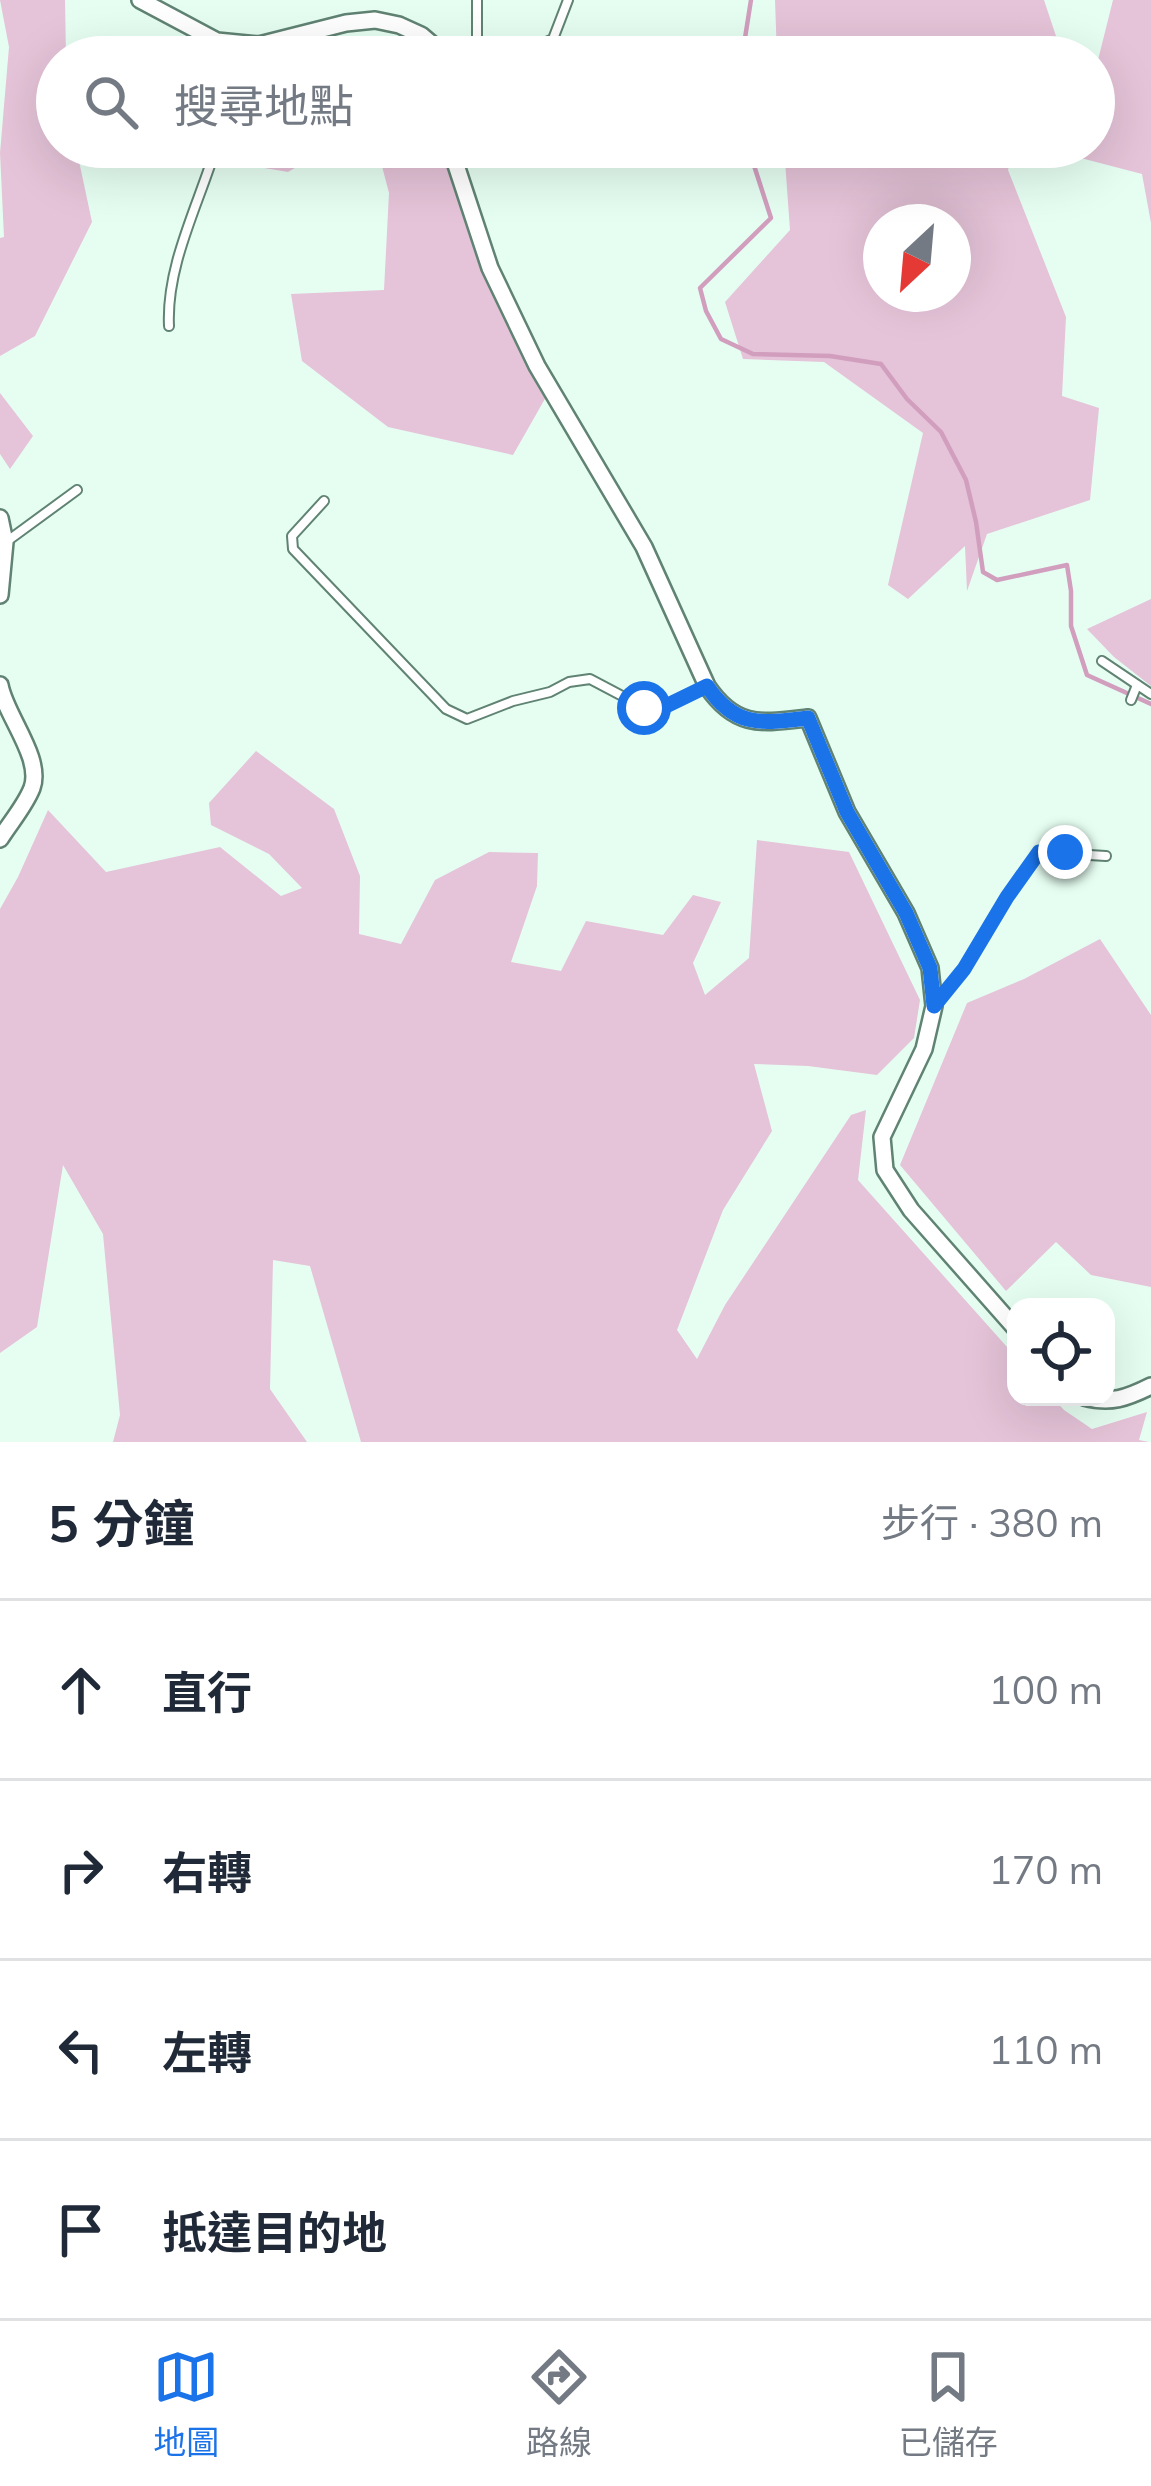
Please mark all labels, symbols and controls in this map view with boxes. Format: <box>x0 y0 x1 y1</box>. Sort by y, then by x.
search box <box>36 36 1115 168</box>
icon: search <box>78 69 144 135</box>
text: 搜尋地點 <box>174 77 354 133</box>
north arrow <box>863 204 971 312</box>
route start <box>617 681 671 735</box>
route end <box>1038 825 1092 879</box>
map controls <box>1007 1298 1115 1406</box>
button: locate <box>1007 1298 1115 1406</box>
text: 5 分鐘 <box>48 1491 195 1555</box>
text: 步行 · 380 m <box>881 1498 1103 1547</box>
icon: ahead <box>48 1657 114 1723</box>
text: 直行 <box>162 1664 252 1720</box>
text: 100 m <box>988 1665 1103 1714</box>
icon: right <box>48 1837 114 1903</box>
text: 右轉 <box>162 1844 252 1900</box>
text: 170 m <box>988 1845 1103 1894</box>
icon: left <box>48 2017 114 2083</box>
text: 左轉 <box>162 2024 252 2080</box>
text: 110 m <box>988 2025 1103 2074</box>
icon: arrive <box>48 2197 114 2263</box>
text: 抵達目的地 <box>162 2204 387 2260</box>
tab: 地圖 <box>153 2344 219 2464</box>
tab: 路線 <box>526 2344 592 2464</box>
tab: 已儲存 <box>899 2344 998 2464</box>

